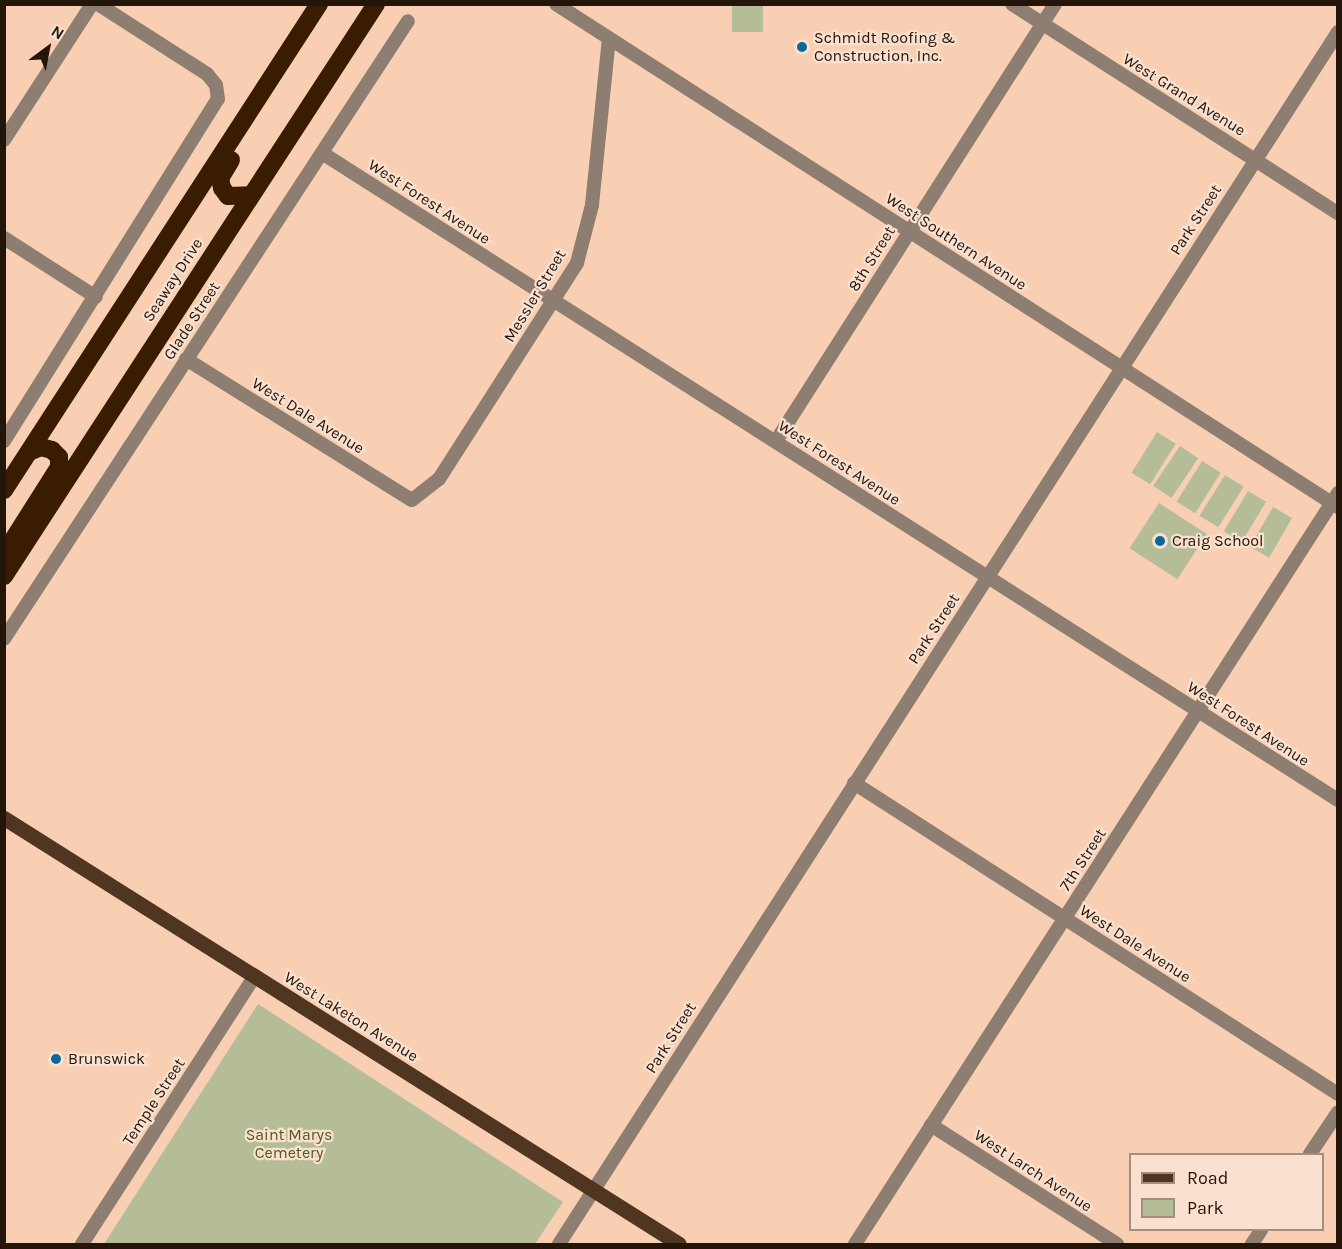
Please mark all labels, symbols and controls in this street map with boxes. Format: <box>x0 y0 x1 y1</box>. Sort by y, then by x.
north arrow <box>18 18 78 78</box>
text: N <box>48 21 68 43</box>
place label: Schmidt Roofing & Construction, Inc. <box>814 28 955 66</box>
marker: Schmidt Roofing & Construction, Inc. <box>795 40 809 54</box>
street label: West Grand Avenue <box>1119 50 1249 140</box>
street label: West Forest Avenue <box>364 155 494 249</box>
street label: Park Street <box>1166 181 1226 259</box>
street label: West Southern Avenue <box>882 189 1030 295</box>
street label: 8th Street <box>844 223 900 295</box>
street label: Seaway Drive <box>139 235 207 325</box>
street label: Messler Street <box>500 246 570 346</box>
street label: Glade Street <box>160 278 224 364</box>
street label: West Dale Avenue <box>248 374 368 458</box>
street label: West Forest Avenue <box>774 416 904 510</box>
place label: Craig School <box>1172 531 1264 551</box>
marker: Craig School <box>1153 534 1167 548</box>
street label: Park Street <box>904 590 964 668</box>
street label: West Forest Avenue <box>1183 677 1313 771</box>
street label: 7th Street <box>1056 825 1110 895</box>
street label: West Dale Avenue <box>1076 901 1194 987</box>
street label: West Laketon Avenue <box>280 968 422 1066</box>
street label: Park Street <box>642 999 700 1077</box>
place label: Brunswick <box>68 1049 145 1069</box>
marker: Brunswick <box>49 1052 63 1066</box>
street label: Temple Street <box>119 1055 189 1149</box>
park label: Saint Marys Cemetery <box>246 1125 332 1163</box>
street label: West Larch Avenue <box>970 1126 1096 1216</box>
legend <box>1129 1153 1324 1231</box>
text: Road <box>1187 1167 1228 1189</box>
text: Park <box>1187 1197 1224 1219</box>

